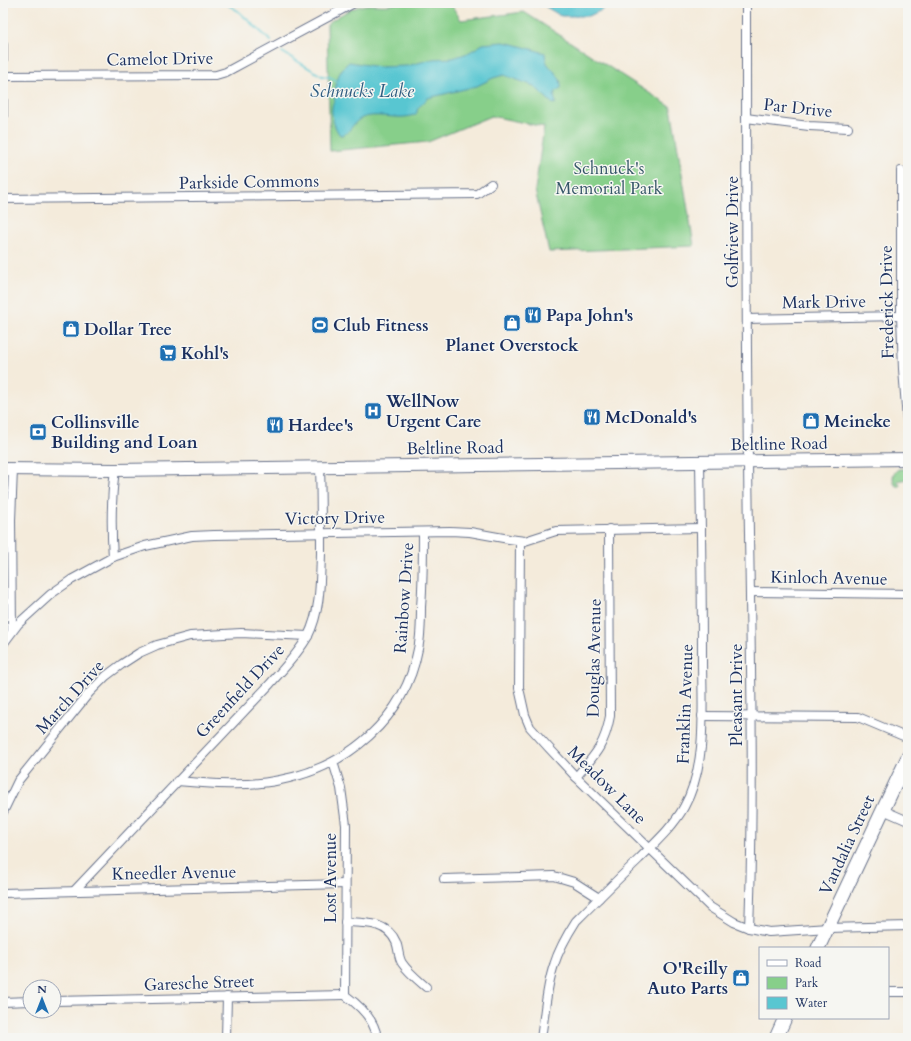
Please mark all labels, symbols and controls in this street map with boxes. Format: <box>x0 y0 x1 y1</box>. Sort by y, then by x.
street label: Camelot Drive <box>106 47 214 71</box>
water label: Schnucks Lake <box>310 79 415 104</box>
street label: Par Drive <box>762 93 834 123</box>
park label: Schnuck's Memorial Park <box>555 157 664 200</box>
street label: Parkside Commons <box>179 169 319 195</box>
street label: Golfview Drive <box>721 176 744 288</box>
street label: Frederick Drive <box>875 245 899 359</box>
street label: Mark Drive <box>782 290 866 314</box>
place label: Papa John's <box>546 304 633 327</box>
restaurant icon: Papa John's <box>523 305 543 325</box>
shop icon: Planet Overstock <box>502 313 522 333</box>
place label: Club Fitness <box>333 314 428 337</box>
sports icon: Club Fitness <box>310 315 330 335</box>
place label: Dollar Tree <box>84 318 172 341</box>
shop icon: Dollar Tree <box>61 319 81 339</box>
place label: Planet Overstock <box>445 334 579 357</box>
place label: Kohl's <box>181 342 229 365</box>
supermarket icon: Kohl's <box>158 343 178 363</box>
place label: WellNow Urgent Care <box>385 390 482 433</box>
hospital icon: WellNow Urgent Care <box>363 401 383 421</box>
place label: McDonald's <box>605 406 697 429</box>
restaurant icon: McDonald's <box>582 407 602 427</box>
place label: Meineke <box>824 410 891 433</box>
place label: Collinsville Building and Loan <box>51 411 198 454</box>
shop icon: Meineke <box>801 411 821 431</box>
place label: Hardee's <box>288 414 353 437</box>
restaurant icon: Hardee's <box>265 415 285 435</box>
bank icon: Collinsville Building and Loan <box>28 422 48 442</box>
street label: Beltline Road <box>730 432 828 456</box>
street label: Beltline Road <box>406 436 504 460</box>
street label: Victory Drive <box>285 506 385 530</box>
street label: Rainbow Drive <box>389 542 419 654</box>
street label: Kinloch Avenue <box>770 565 888 591</box>
street label: Douglas Avenue <box>581 598 607 718</box>
street label: Greenfield Drive <box>190 639 290 743</box>
street label: Franklin Avenue <box>671 643 699 765</box>
street label: Pleasant Drive <box>725 643 748 747</box>
street label: March Drive <box>31 655 109 739</box>
street label: Meadow Lane <box>563 741 651 829</box>
street label: Vandalia Street <box>814 791 880 899</box>
street label: Lost Avenue <box>319 833 342 923</box>
street label: Kneedler Avenue <box>111 860 237 886</box>
legend <box>759 947 889 1019</box>
text: Road <box>795 955 822 971</box>
place label: O'Reilly Auto Parts <box>647 957 728 1000</box>
shop icon: O'Reilly Auto Parts <box>731 968 751 988</box>
street label: Garesche Street <box>143 970 255 996</box>
text: Park <box>795 975 819 991</box>
north arrow <box>22 979 62 1019</box>
text: N <box>37 982 47 997</box>
text: Water <box>794 995 828 1011</box>

